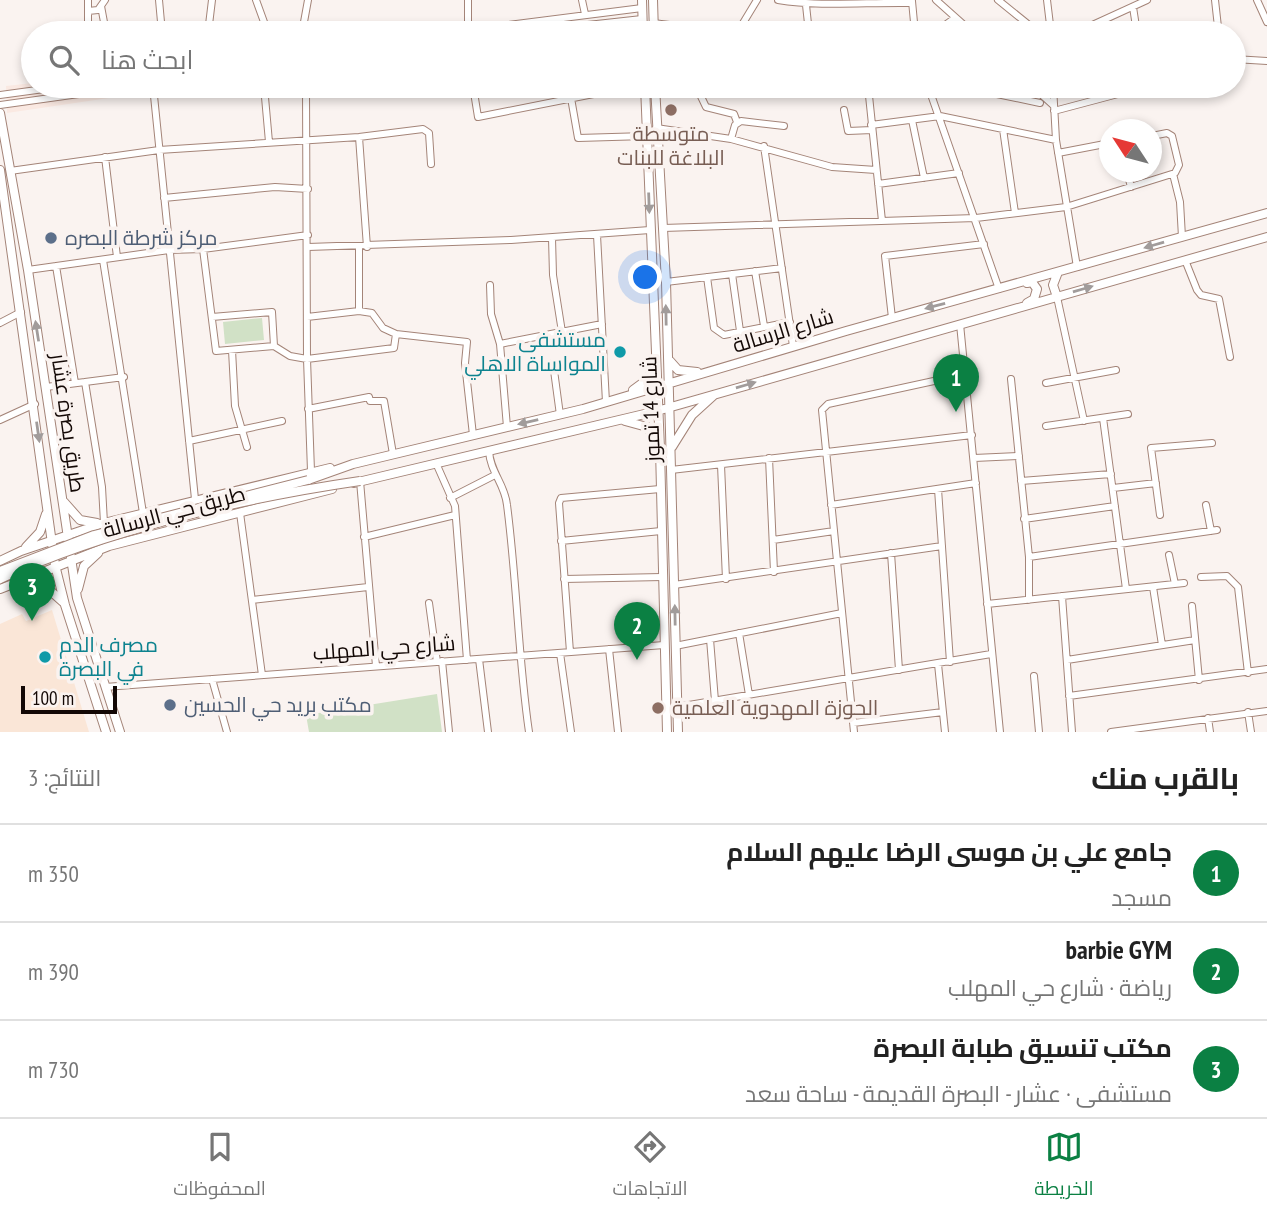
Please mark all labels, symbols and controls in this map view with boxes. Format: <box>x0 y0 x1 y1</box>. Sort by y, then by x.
search box <box>21 21 1246 98</box>
icon: search <box>45 41 83 79</box>
text: ابحث هنا <box>101 43 193 76</box>
marker: متوسطة البلاغة للبنات <box>663 102 679 118</box>
north arrow <box>1099 119 1162 182</box>
place label: متوسطة البلاغة للبنات <box>617 120 725 171</box>
one-way arrow <box>643 192 654 214</box>
place label: مركز شرطة البصره <box>65 224 218 251</box>
marker: مركز شرطة البصره <box>43 230 59 246</box>
one-way arrow <box>1143 240 1164 250</box>
your location <box>628 260 662 294</box>
one-way arrow <box>1072 284 1093 294</box>
street label: شارع الرسالة <box>729 302 837 360</box>
one-way arrow <box>924 302 945 312</box>
one-way arrow <box>661 304 672 326</box>
one-way arrow <box>31 319 42 341</box>
place label: مستشفى المواساة اﻻهلي <box>464 326 606 380</box>
marker: مستشفى المواساة اﻻهلي <box>612 344 628 360</box>
street label: طريق بصرة عشار <box>45 351 92 494</box>
pin: 1 <box>933 354 979 412</box>
street label: شارع 14 تموز <box>635 356 667 463</box>
one-way arrow <box>735 379 757 390</box>
one-way arrow <box>517 417 539 428</box>
one-way arrow <box>33 421 44 443</box>
street label: طريق حي الرسالة <box>100 480 249 546</box>
pin: 3 <box>9 563 55 621</box>
pin: 2 <box>614 602 660 660</box>
one-way arrow <box>669 604 680 626</box>
street label: شارع حي المهلب <box>312 629 456 669</box>
place label: مصرف الدم في البصرة <box>59 631 158 685</box>
marker: مصرف الدم في البصرة <box>37 649 53 665</box>
scale bar <box>21 683 117 715</box>
text: 100 m <box>32 686 74 710</box>
place label: مكتب بريد حي الحسين <box>184 691 372 721</box>
place label: الحوزة المهدوية العلمية <box>672 694 879 721</box>
marker: مكتب بريد حي الحسين <box>162 697 178 713</box>
marker: الحوزة المهدوية العلمية <box>650 700 666 716</box>
text: بالقرب منك <box>1091 758 1239 797</box>
text: النتائج: 3 <box>28 763 101 792</box>
text: جامع علي بن موسى الرضا عليهم السلام <box>726 835 1172 868</box>
text: 350 m <box>28 859 79 888</box>
text: 1 <box>1211 859 1222 888</box>
text: مسجد <box>1111 883 1172 912</box>
text: barbie GYM <box>1065 933 1172 966</box>
text: 390 m <box>28 957 79 986</box>
text: 2 <box>1211 957 1222 986</box>
text: رياضة · شارع حي المهلب <box>948 973 1172 1002</box>
text: مكتب تنسيق طبابة البصرة <box>873 1031 1172 1064</box>
text: 730 m <box>28 1055 79 1084</box>
text: 3 <box>1211 1055 1222 1084</box>
text: مستشفى · عشار - البصرة القديمة - ساحة سعد <box>745 1079 1172 1108</box>
tab: المحفوظات <box>173 1128 266 1206</box>
tab: الاتجاهات <box>612 1128 688 1206</box>
tab: الخريطة <box>1034 1128 1094 1206</box>

